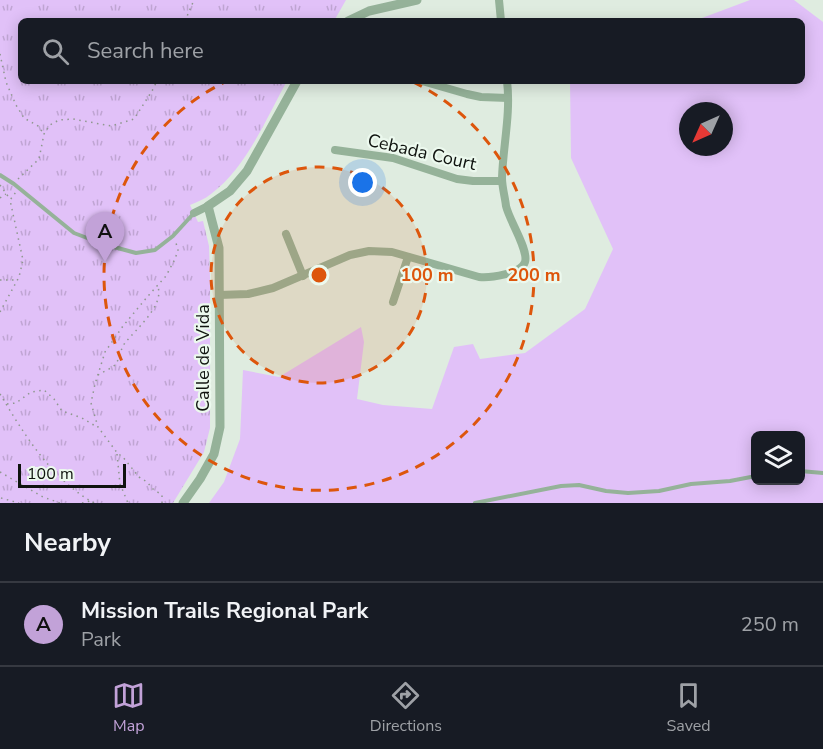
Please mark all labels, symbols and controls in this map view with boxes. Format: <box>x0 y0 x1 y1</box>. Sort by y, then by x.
search box <box>18 18 805 84</box>
icon: search <box>39 35 72 68</box>
text: Search here <box>87 36 204 66</box>
north arrow <box>679 102 733 156</box>
street label: Cebada Court <box>365 128 479 176</box>
your location <box>348 168 377 197</box>
pin: A <box>86 212 124 262</box>
text: 100 m <box>400 263 454 287</box>
text: 200 m <box>507 263 561 287</box>
centre of rings <box>309 265 329 285</box>
street label: Calle de Vida <box>191 304 215 412</box>
map controls <box>751 431 805 485</box>
button: layers <box>751 431 805 485</box>
scale bar <box>18 461 126 488</box>
text: 100 m <box>27 463 74 485</box>
text: Nearby <box>24 525 111 560</box>
text: Mission Trails Regional Park <box>81 596 368 626</box>
text: A <box>36 611 51 638</box>
text: 250 m <box>741 611 799 638</box>
text: Park <box>81 626 121 653</box>
tab: Map <box>112 679 145 737</box>
tab: Directions <box>370 679 442 737</box>
tab: Saved <box>667 679 711 737</box>

